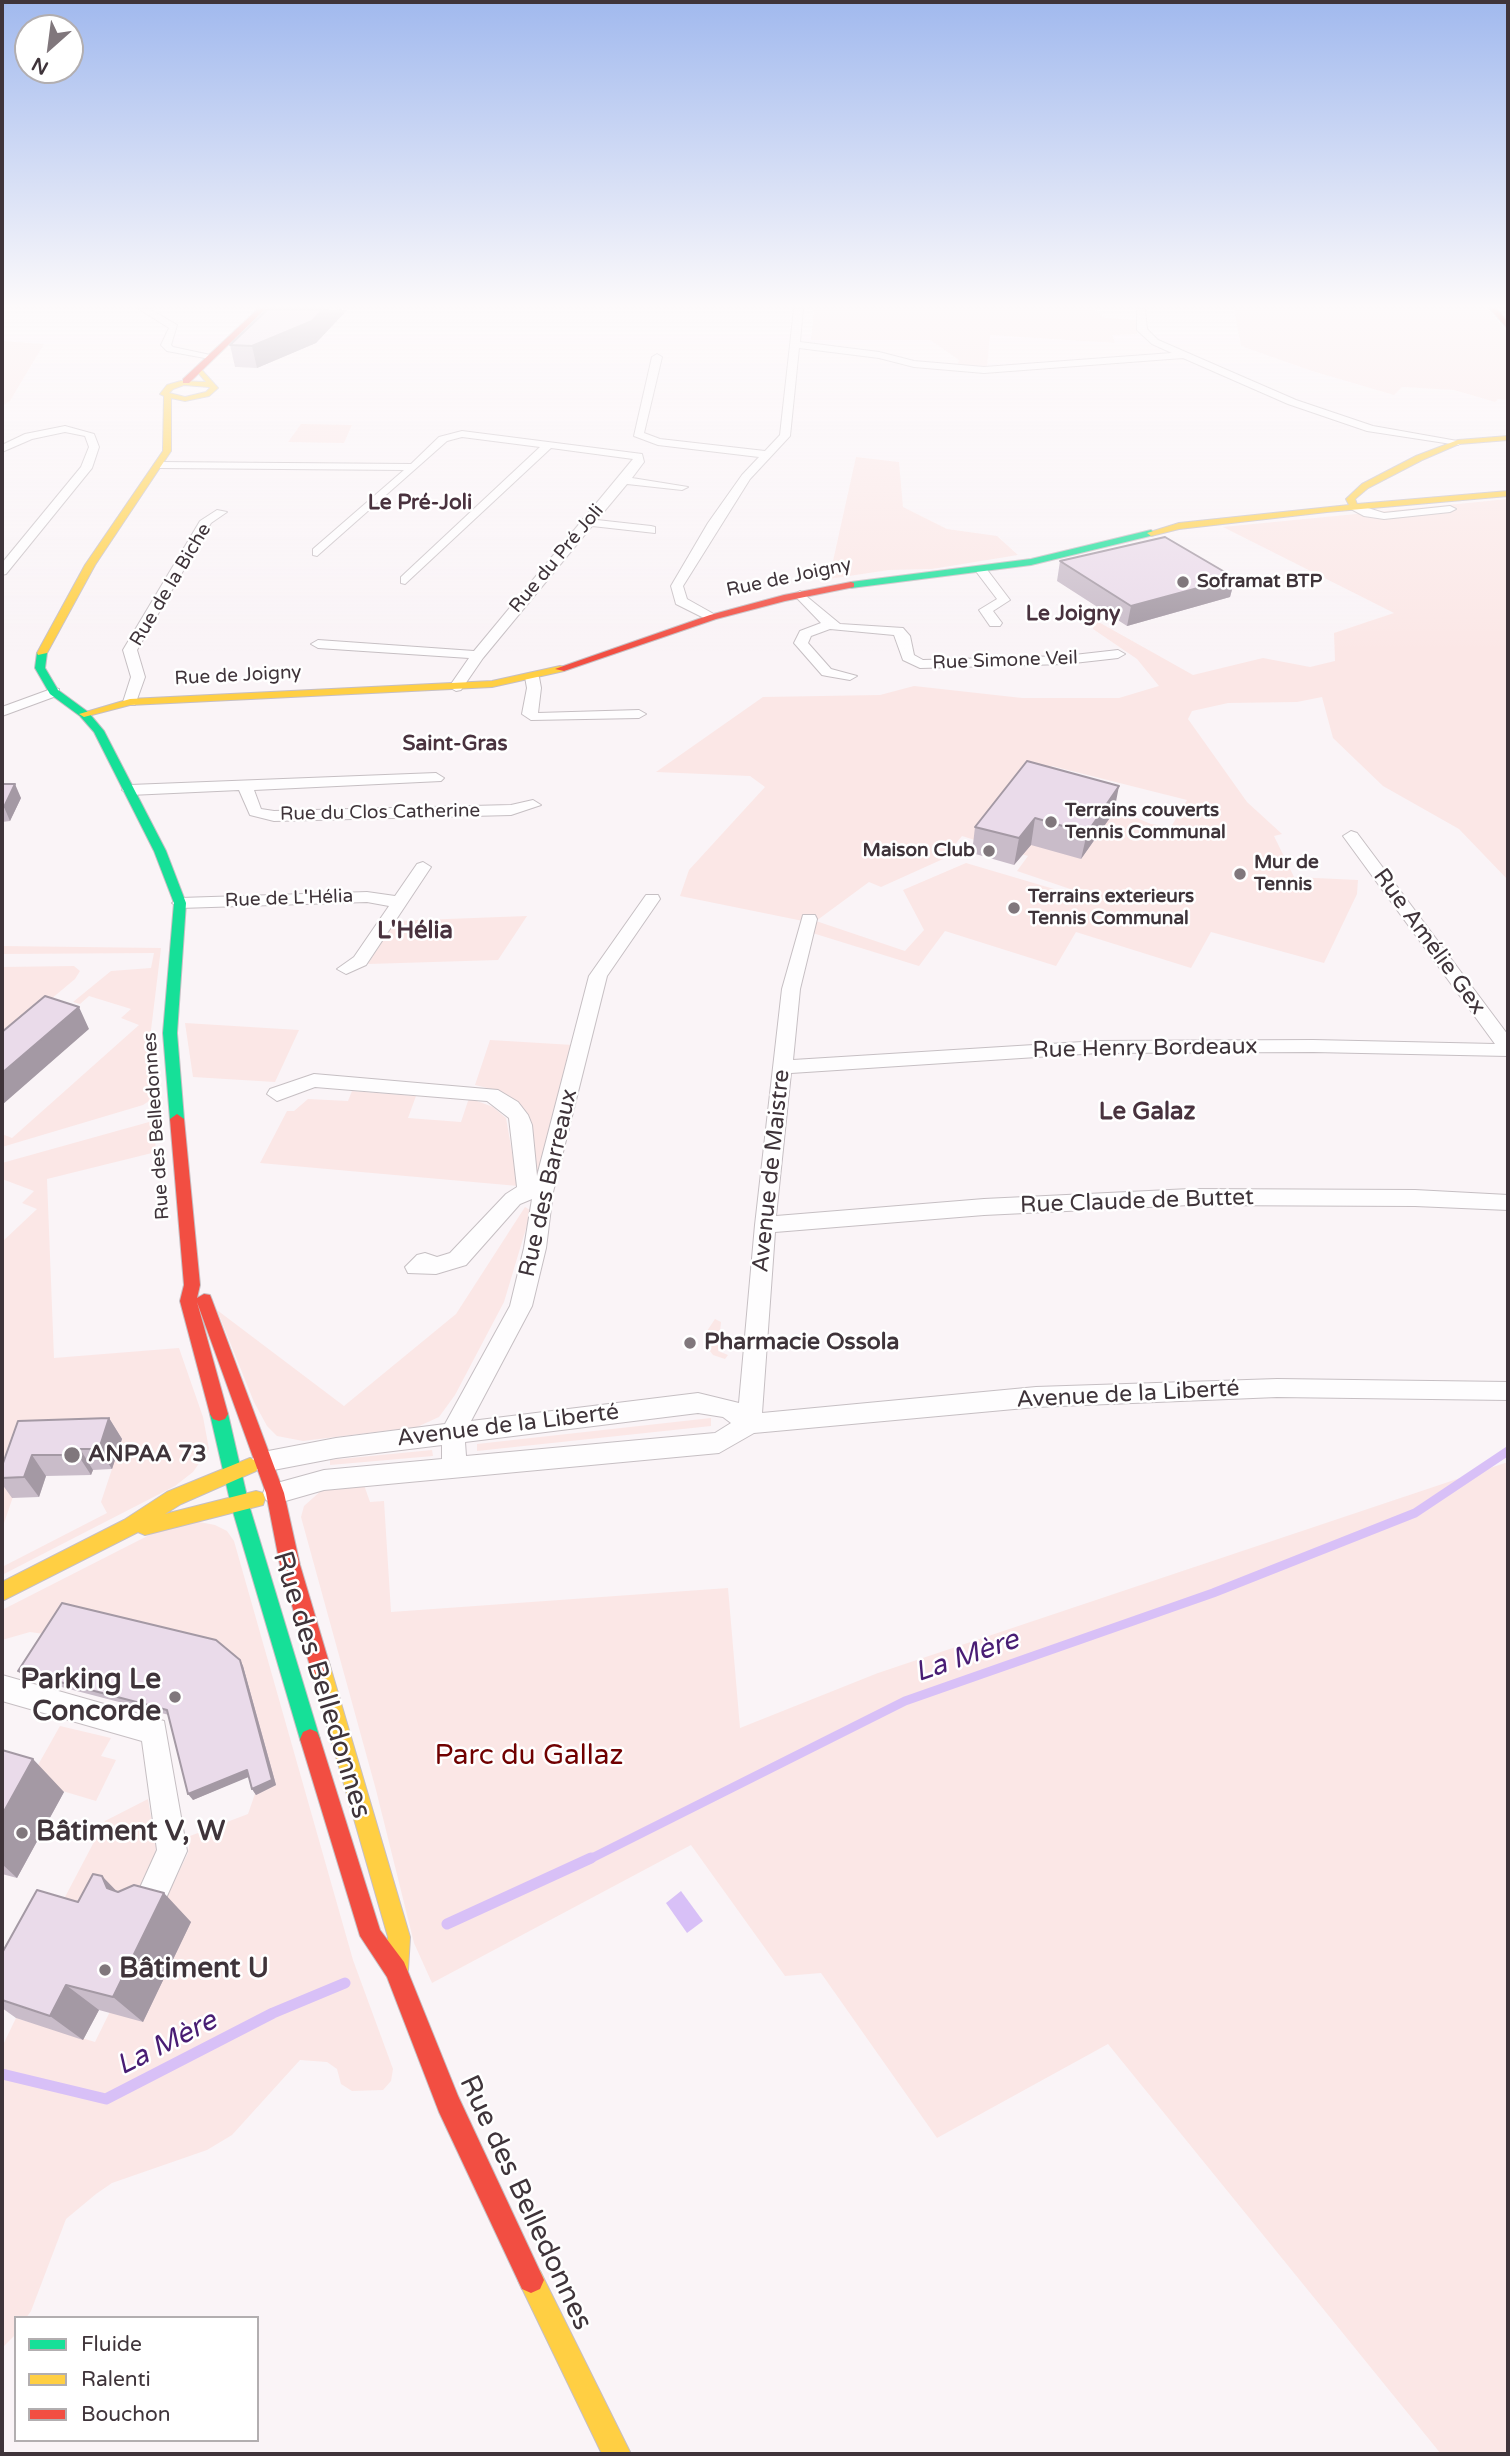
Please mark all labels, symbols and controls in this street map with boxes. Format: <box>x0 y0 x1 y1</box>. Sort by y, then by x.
north arrow <box>14 14 84 84</box>
text: N <box>28 52 52 79</box>
district label: Le Pré-Joli <box>368 490 472 516</box>
street label: Rue du Pré Joli <box>505 500 609 618</box>
street label: Rue de la Biche <box>125 520 217 650</box>
street label: Rue de Joigny <box>724 554 854 602</box>
place label: Soframat BTP <box>1197 571 1322 593</box>
marker: Soframat BTP <box>1175 574 1191 590</box>
district label: Le Joigny <box>1026 601 1120 627</box>
street label: Rue Simone Veil <box>932 647 1078 675</box>
street label: Rue de Joigny <box>174 661 302 691</box>
district label: Saint-Gras <box>403 731 507 757</box>
street label: Rue du Clos Catherine <box>280 800 480 826</box>
place label: Terrains couverts Tennis Communal <box>1065 800 1226 844</box>
marker: Terrains couverts Tennis Communal <box>1043 814 1059 830</box>
place label: Maison Club <box>863 840 975 862</box>
marker: Maison Club <box>981 843 997 859</box>
place label: Mur de Tennis <box>1254 852 1319 896</box>
street label: Rue Amélie Gex <box>1367 864 1491 1020</box>
marker: Mur de Tennis <box>1232 866 1248 882</box>
street label: Rue de L'Hélia <box>224 885 354 913</box>
place label: Terrains exterieurs Tennis Communal <box>1028 886 1194 930</box>
marker: Terrains exterieurs Tennis Communal <box>1006 900 1022 916</box>
district label: L'Hélia <box>377 918 453 946</box>
street label: Rue des Belledonnes <box>139 1031 175 1221</box>
street label: Rue Henry Bordeaux <box>1032 1033 1258 1065</box>
street label: Avenue de Maistre <box>748 1068 796 1274</box>
street label: Rue des Barreaux <box>514 1086 584 1280</box>
district label: Le Galaz <box>1099 1099 1195 1127</box>
street label: Rue Claude de Buttet <box>1020 1184 1254 1220</box>
place label: Pharmacie Ossola <box>704 1329 899 1357</box>
marker: Pharmacie Ossola <box>682 1335 698 1351</box>
street label: Avenue de la Liberté <box>1016 1375 1240 1415</box>
street label: Avenue de la Liberté <box>395 1399 621 1453</box>
place label: ANPAA 73 <box>88 1441 207 1469</box>
marker: ANPAA 73 <box>62 1445 82 1465</box>
street label: Rue des Belledonnes <box>264 1547 378 1823</box>
water label: La Mère <box>911 1624 1023 1690</box>
place label: Parking Le Concorde <box>20 1664 161 1730</box>
marker: Parking Le Concorde <box>167 1689 183 1705</box>
park label: Parc du Gallaz <box>435 1740 623 1774</box>
place label: Bâtiment V, W <box>36 1816 225 1850</box>
marker: Bâtiment V, W <box>14 1825 30 1841</box>
place label: Bâtiment U <box>119 1953 269 1987</box>
marker: Bâtiment U <box>97 1962 113 1978</box>
water label: La Mère <box>111 2005 223 2083</box>
street label: Rue des Belledonnes <box>451 2070 599 2336</box>
legend <box>14 2316 259 2442</box>
text: Fluide <box>81 2332 142 2357</box>
text: Ralenti <box>81 2367 151 2392</box>
text: Bouchon <box>81 2402 171 2427</box>

